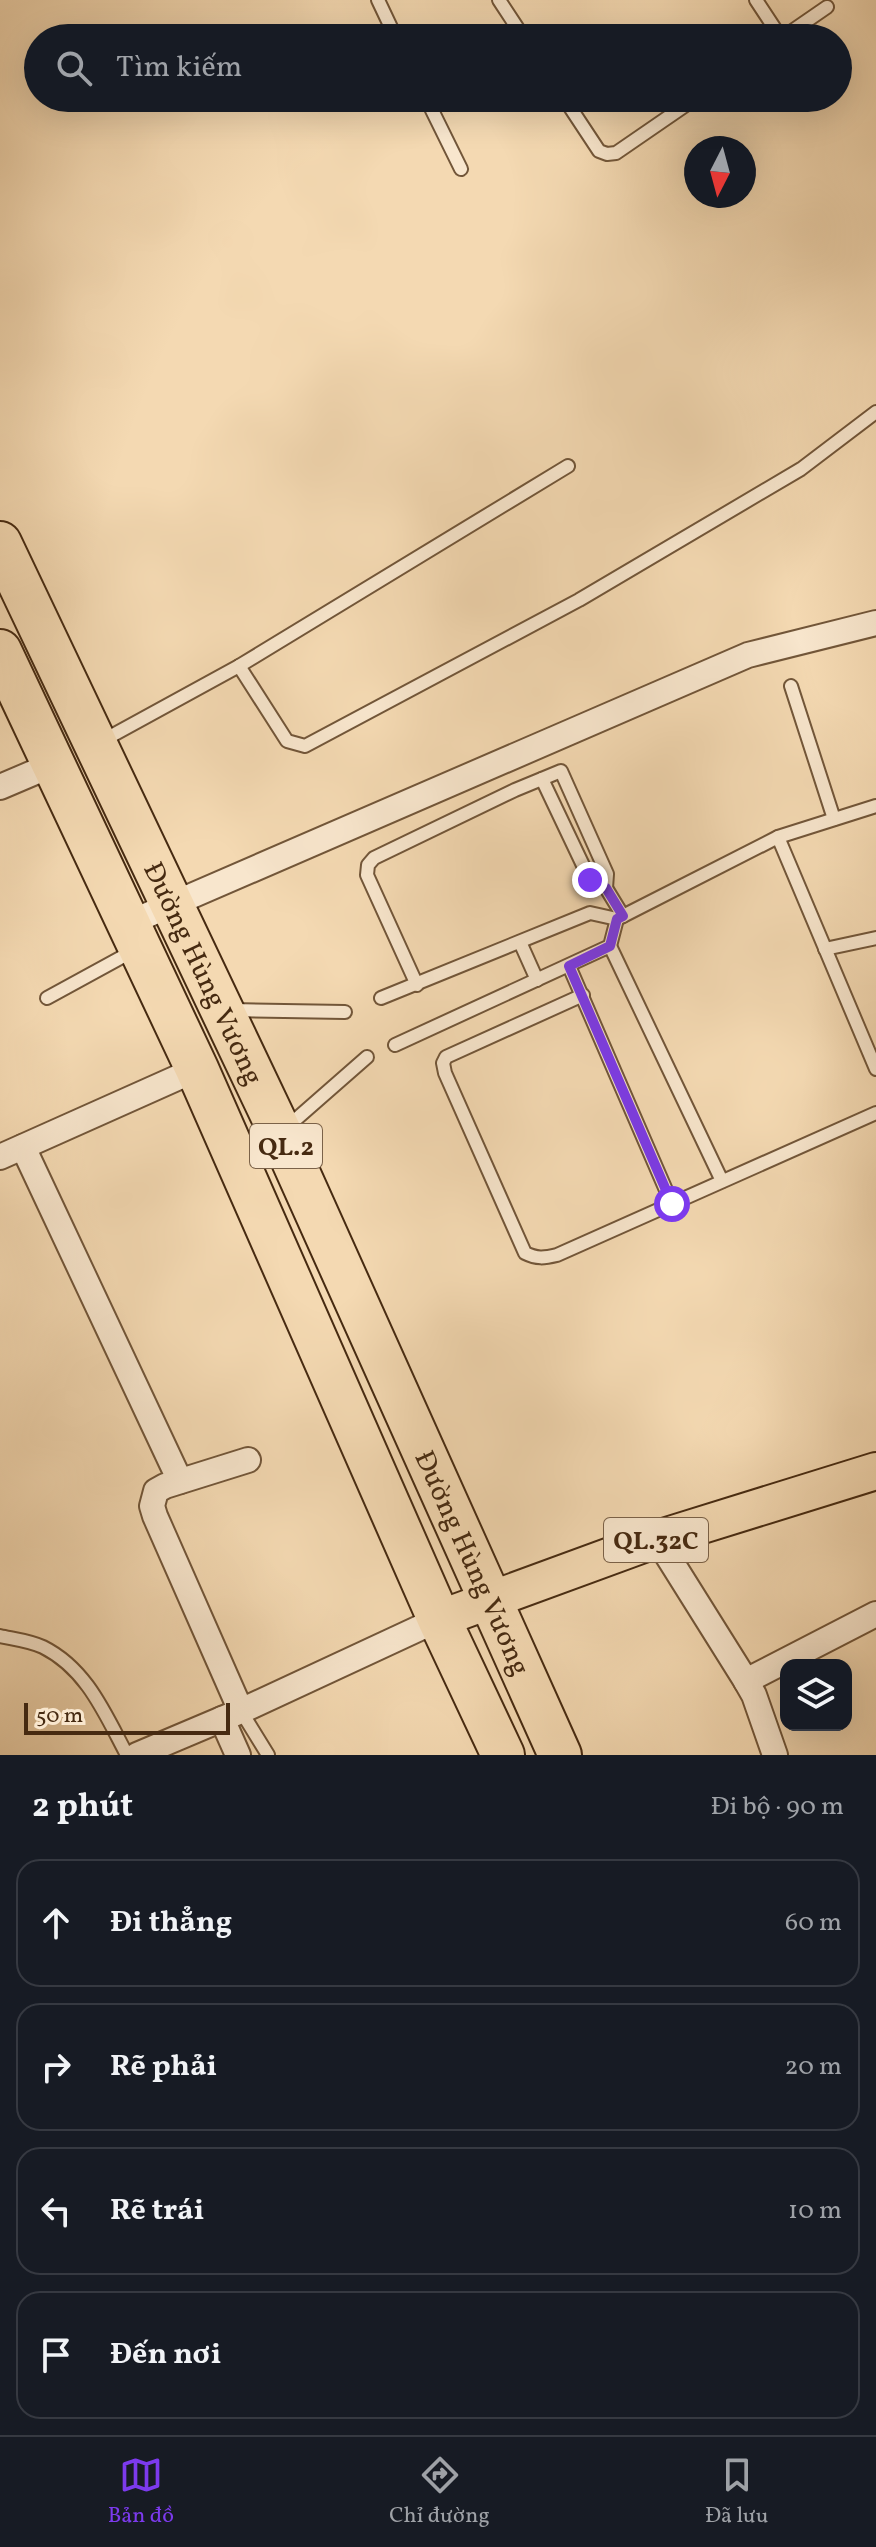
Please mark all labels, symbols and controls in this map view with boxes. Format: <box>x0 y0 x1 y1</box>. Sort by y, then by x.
search box <box>24 24 852 112</box>
icon: search <box>52 46 96 90</box>
text: Tìm kiếm <box>116 47 242 89</box>
north arrow <box>684 136 756 208</box>
street label: Đường Hùng Vương <box>132 856 272 1092</box>
route end <box>572 862 608 898</box>
road number: QL.2 <box>250 1124 322 1168</box>
route start <box>654 1186 690 1222</box>
street label: Đường Hùng Vương <box>404 1445 539 1682</box>
road number: QL.32C <box>604 1518 708 1562</box>
map controls <box>780 1659 852 1731</box>
button: layers <box>780 1659 852 1731</box>
scale bar <box>24 1699 230 1735</box>
text: 50 m <box>36 1701 83 1732</box>
text: 2 phút <box>32 1784 133 1831</box>
text: Đi bộ · 90 m <box>711 1789 844 1825</box>
icon: ahead <box>34 1901 78 1945</box>
text: Đi thẳng <box>110 1902 232 1944</box>
text: 60 m <box>785 1905 842 1941</box>
icon: right <box>34 2045 78 2089</box>
text: Rẽ phải <box>110 2046 217 2088</box>
text: 20 m <box>784 2049 842 2085</box>
icon: left <box>34 2189 78 2233</box>
text: Rẽ trái <box>110 2190 204 2232</box>
text: 10 m <box>788 2193 842 2229</box>
icon: arrive <box>34 2333 78 2377</box>
text: Đến nơi <box>110 2334 221 2376</box>
tab: Bản đồ <box>108 2453 174 2532</box>
tab: Chỉ đường <box>389 2453 490 2532</box>
tab: Đã lưu <box>705 2453 768 2532</box>

